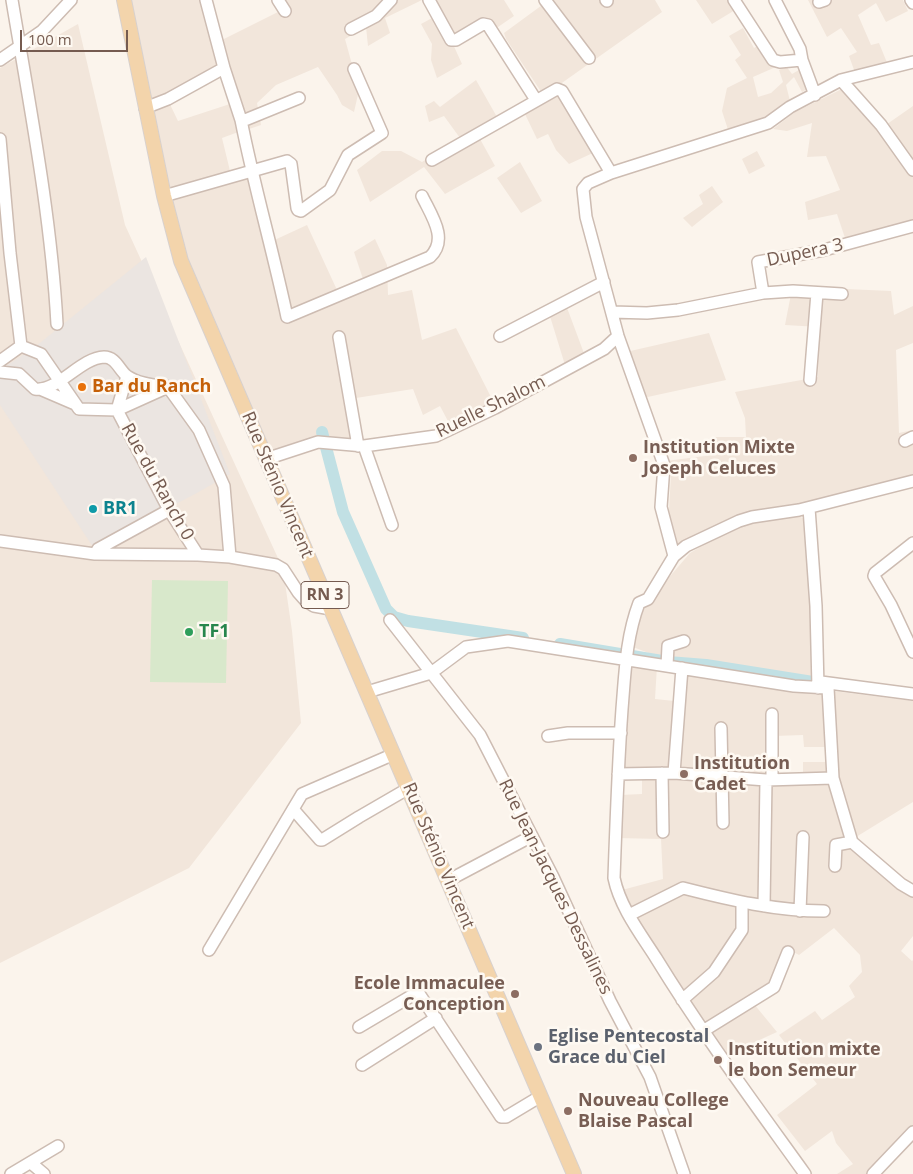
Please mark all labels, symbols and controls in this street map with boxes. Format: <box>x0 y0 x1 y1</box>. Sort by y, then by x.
scale bar <box>22 20 130 52</box>
text: 100 m <box>28 29 72 49</box>
street label: Dupera 3 <box>765 234 845 272</box>
street label: Ruelle Shalom <box>433 371 549 443</box>
place label: Bar du Ranch <box>92 376 211 398</box>
marker: Bar du Ranch <box>76 381 88 393</box>
street label: Rue Sténio Vincent <box>236 409 318 561</box>
street label: Rue du Ranch 0 <box>116 420 198 544</box>
place label: Institution Mixte Joseph Celuces <box>643 437 795 479</box>
marker: Institution Mixte Joseph Celuces <box>627 452 639 464</box>
place label: BR1 <box>103 498 137 520</box>
marker: BR1 <box>87 503 99 515</box>
road number: RN 3 <box>301 582 349 608</box>
place label: TF1 <box>199 621 230 643</box>
marker: TF1 <box>183 626 195 638</box>
place label: Institution Cadet <box>694 753 790 796</box>
marker: Institution Cadet <box>678 768 690 780</box>
street label: Rue Jean-Jacques Dessalines <box>493 776 617 998</box>
street label: Rue Sténio Vincent <box>397 780 479 932</box>
place label: Ecole Immaculee Conception <box>354 973 505 1016</box>
marker: Ecole Immaculee Conception <box>509 988 521 1000</box>
place label: Eglise Pentecostal Grace du Ciel <box>548 1026 709 1068</box>
place label: Institution mixte le bon Semeur <box>728 1039 881 1082</box>
marker: Eglise Pentecostal Grace du Ciel <box>532 1041 544 1053</box>
marker: Institution mixte le bon Semeur <box>712 1054 724 1066</box>
place label: Nouveau College Blaise Pascal <box>578 1090 729 1132</box>
marker: Nouveau College Blaise Pascal <box>562 1105 574 1117</box>

